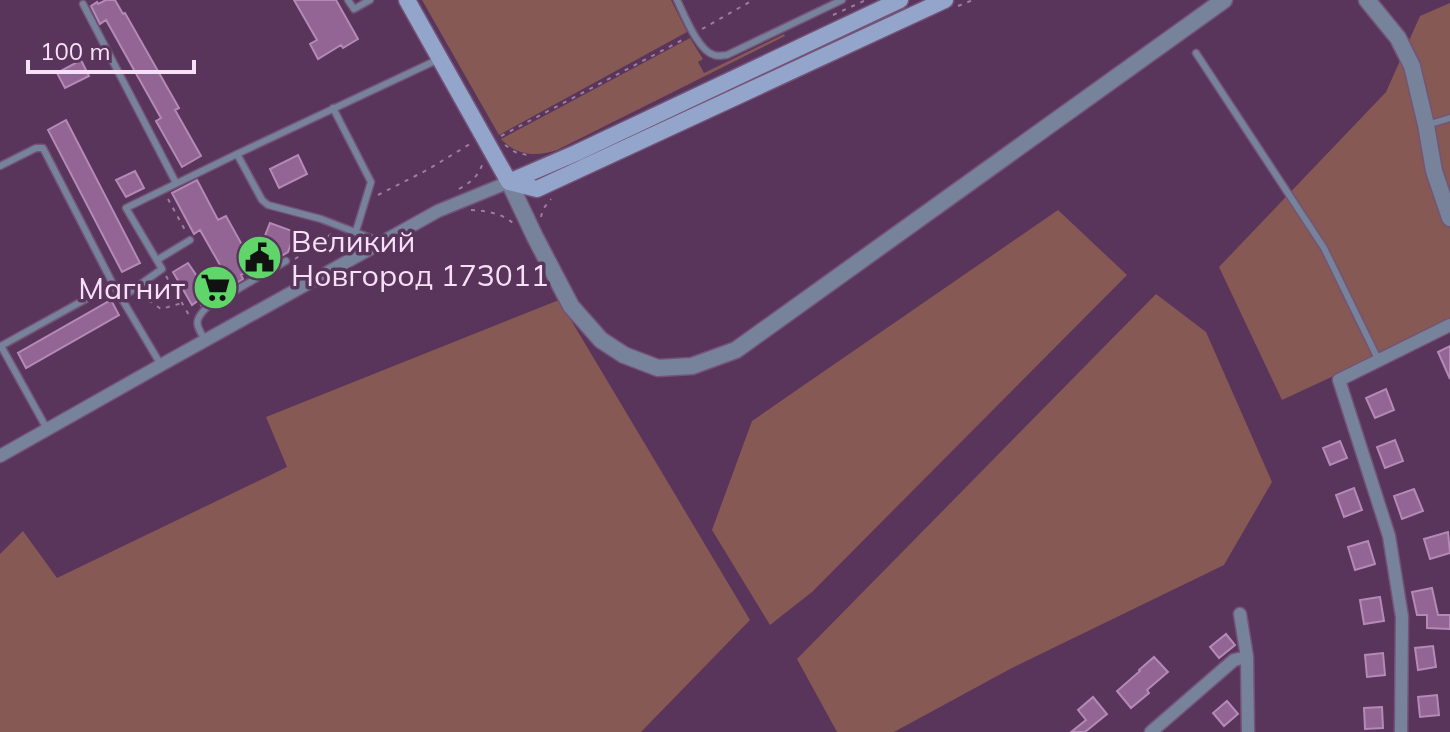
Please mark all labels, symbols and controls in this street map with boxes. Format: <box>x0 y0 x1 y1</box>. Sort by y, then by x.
scale bar <box>28 24 194 74</box>
text: 100 m <box>40 36 111 66</box>
place label: Великий Новгород 173011 <box>291 222 549 294</box>
public building icon: Великий Новгород 173011 <box>236 234 284 282</box>
supermarket icon: Магнит <box>192 264 240 312</box>
place label: Магнит <box>78 269 185 307</box>

